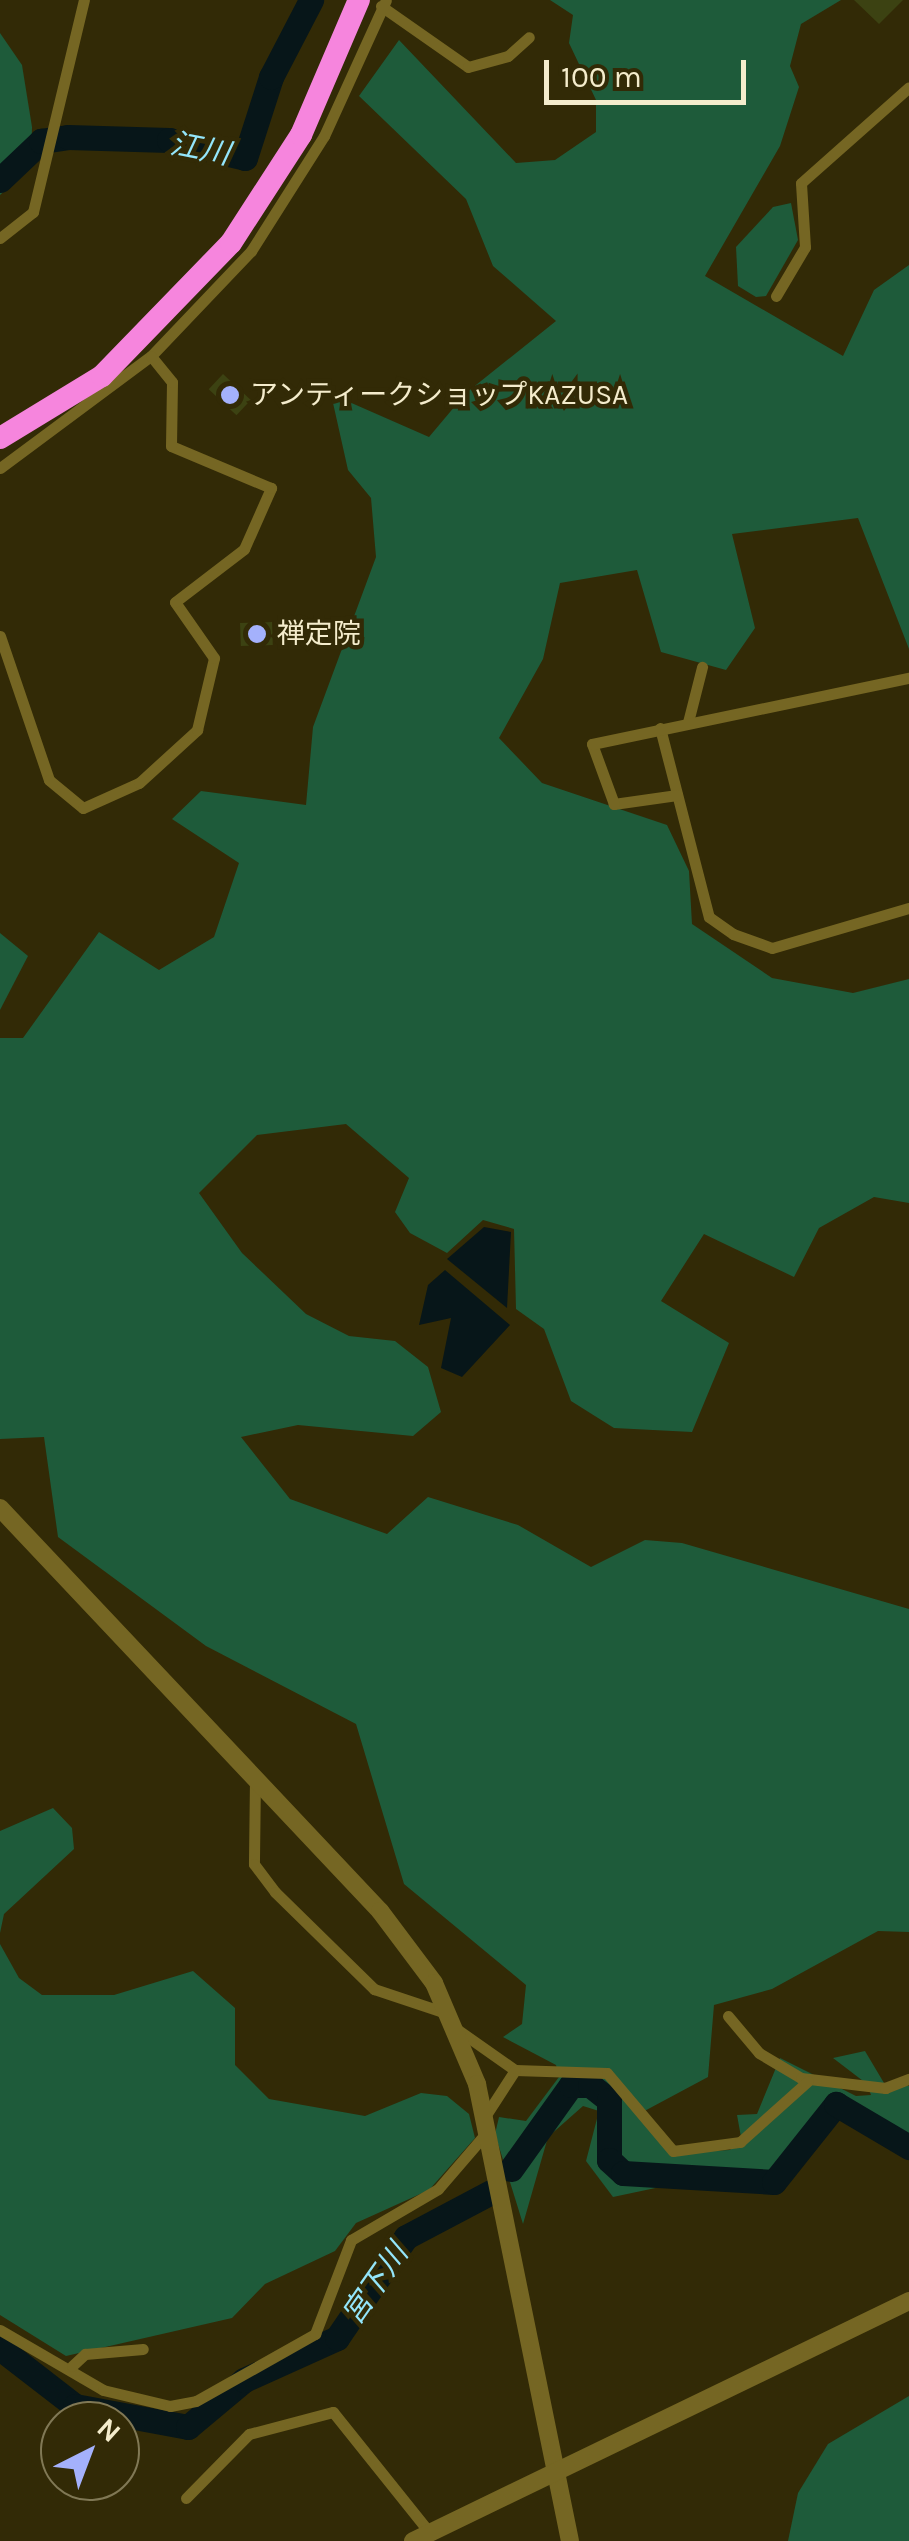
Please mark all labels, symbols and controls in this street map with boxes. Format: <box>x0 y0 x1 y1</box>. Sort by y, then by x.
scale bar <box>549 40 752 102</box>
text: 100 m <box>561 59 642 95</box>
water label: 江川 <box>167 126 233 172</box>
place label: アンティークショップKAZUSA <box>250 378 631 412</box>
marker: アンティークショップKAZUSA <box>219 384 241 406</box>
place label: 禅定院 <box>277 617 361 651</box>
marker: 禅定院 <box>246 623 268 645</box>
water label: 宮下川 <box>334 2237 416 2331</box>
north arrow <box>40 2401 140 2501</box>
text: N <box>91 2411 128 2449</box>

